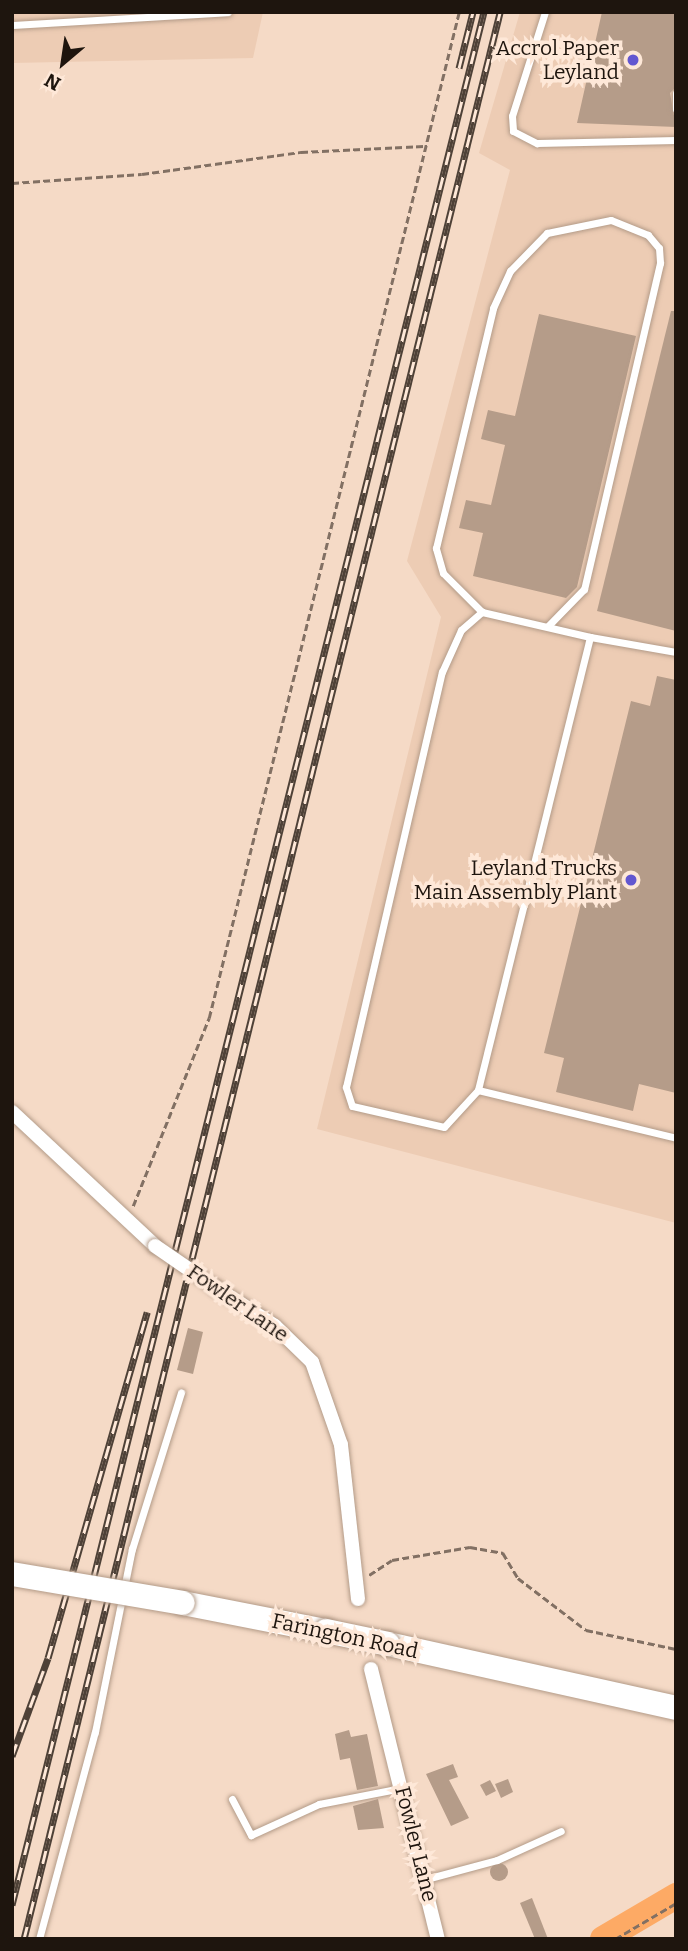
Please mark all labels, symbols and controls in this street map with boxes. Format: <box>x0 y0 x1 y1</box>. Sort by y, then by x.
north arrow <box>28 28 98 98</box>
place label: Accrol Paper Leyland <box>496 35 619 85</box>
marker: Accrol Paper Leyland <box>625 52 641 68</box>
text: N <box>41 68 65 95</box>
place label: Leyland Trucks Main Assembly Plant <box>414 855 617 905</box>
marker: Leyland Trucks Main Assembly Plant <box>623 872 639 888</box>
street label: Fowler Lane <box>183 1259 293 1347</box>
street label: Farington Road <box>269 1608 421 1664</box>
street label: Fowler Lane <box>390 1784 442 1904</box>

